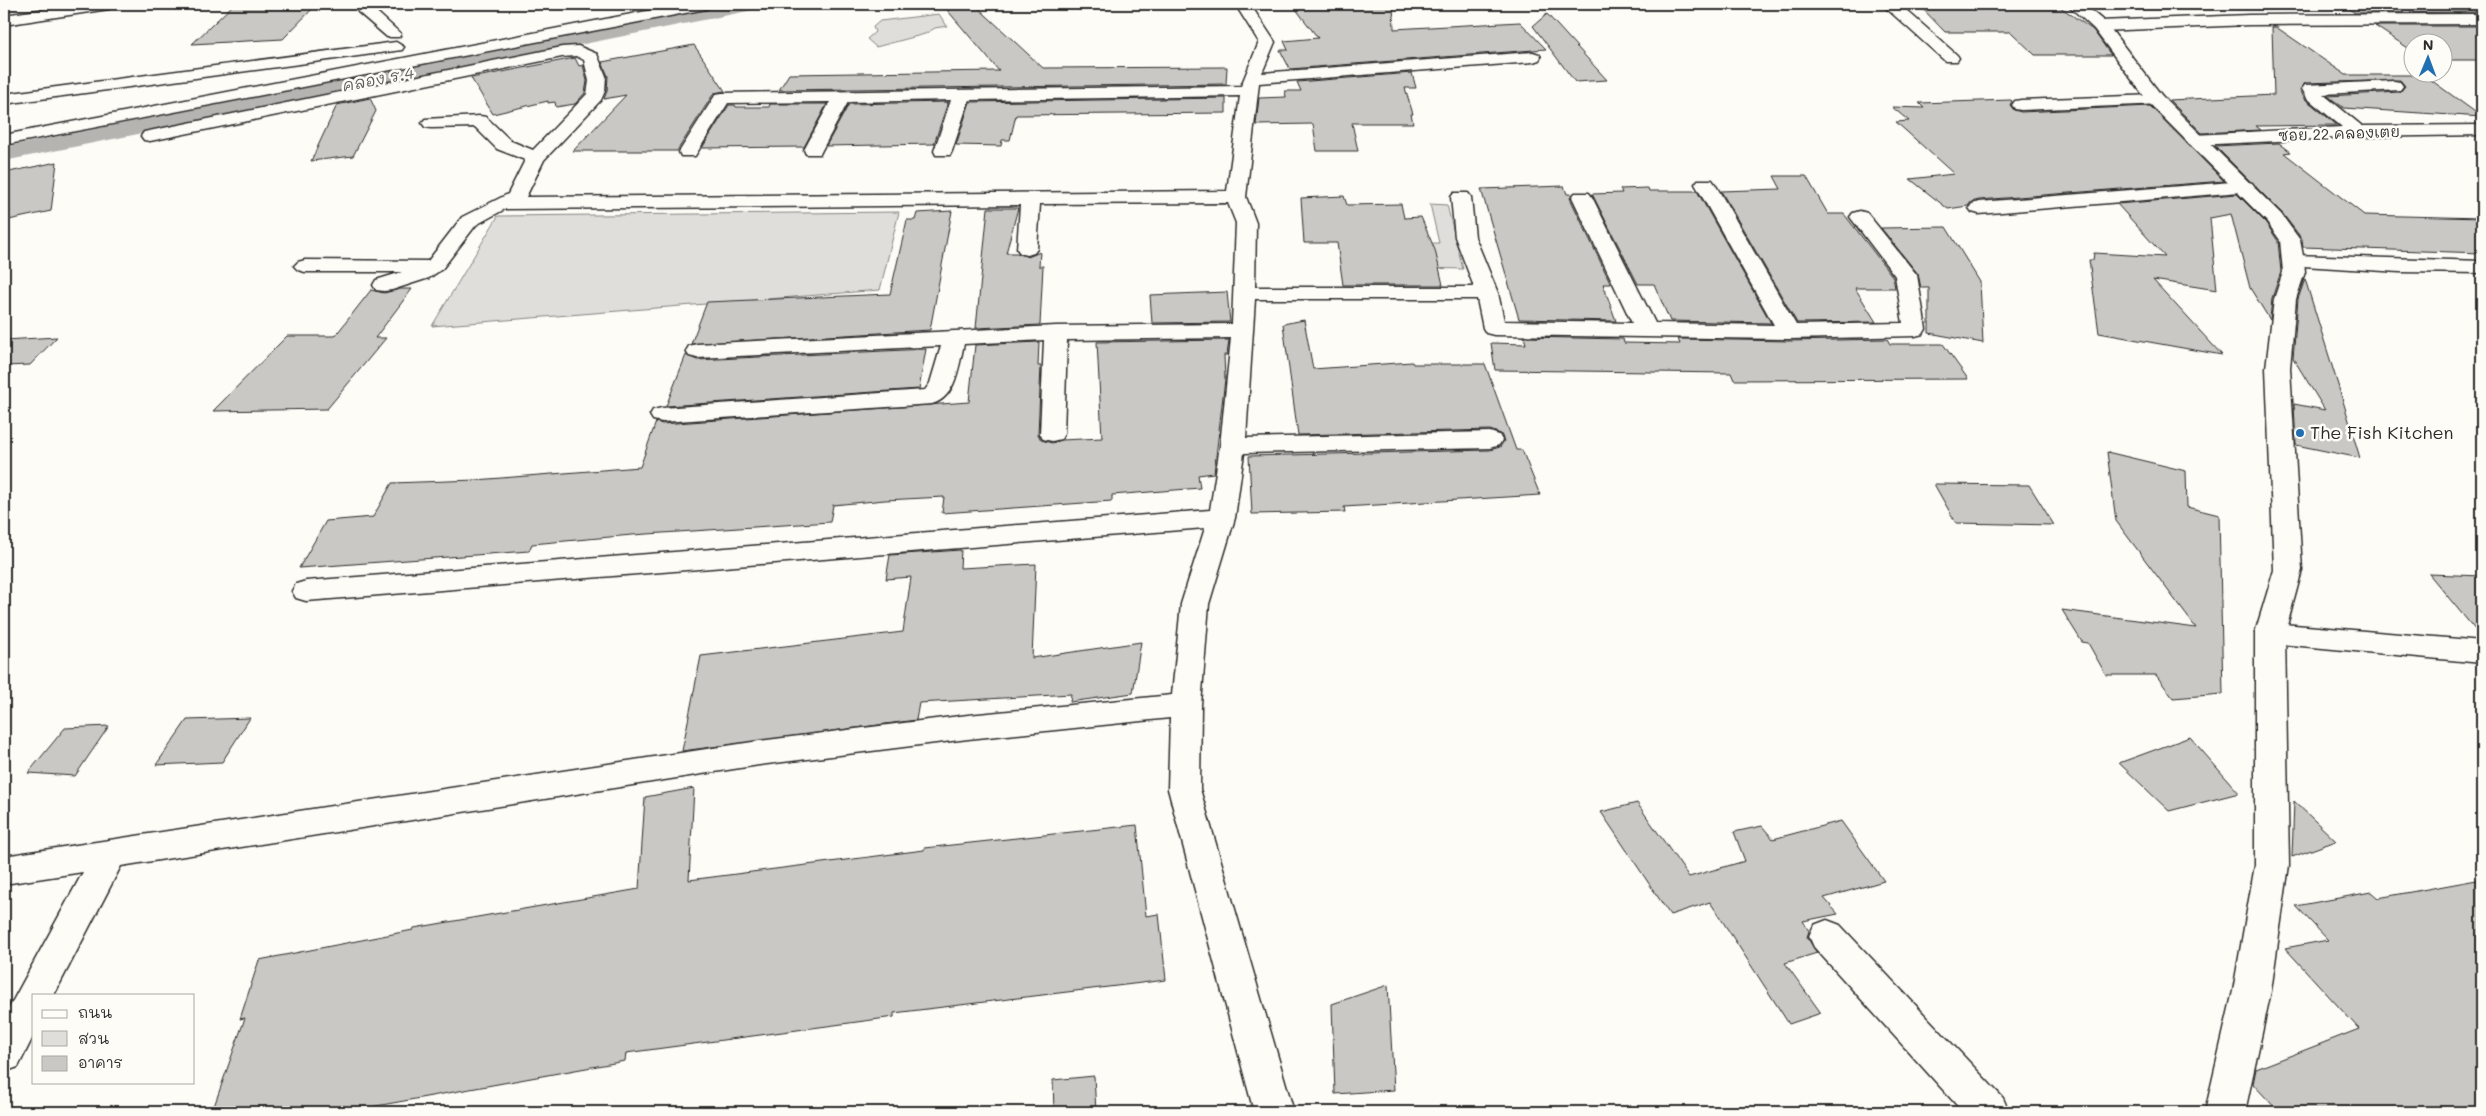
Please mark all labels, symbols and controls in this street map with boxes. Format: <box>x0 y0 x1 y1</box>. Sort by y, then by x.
north arrow <box>2404 32 2454 82</box>
text: N <box>2423 35 2434 54</box>
water label: คลอง ร.4 <box>340 61 416 96</box>
street label: ซอย 22 คลองเตย <box>2278 121 2400 145</box>
place label: The Fish Kitchen <box>2310 420 2454 444</box>
marker: The Fish Kitchen <box>2294 427 2306 439</box>
legend <box>32 994 195 1084</box>
text: ถนน <box>78 1002 112 1022</box>
text: สวน <box>78 1028 109 1048</box>
text: อาคาร <box>78 1052 123 1072</box>

